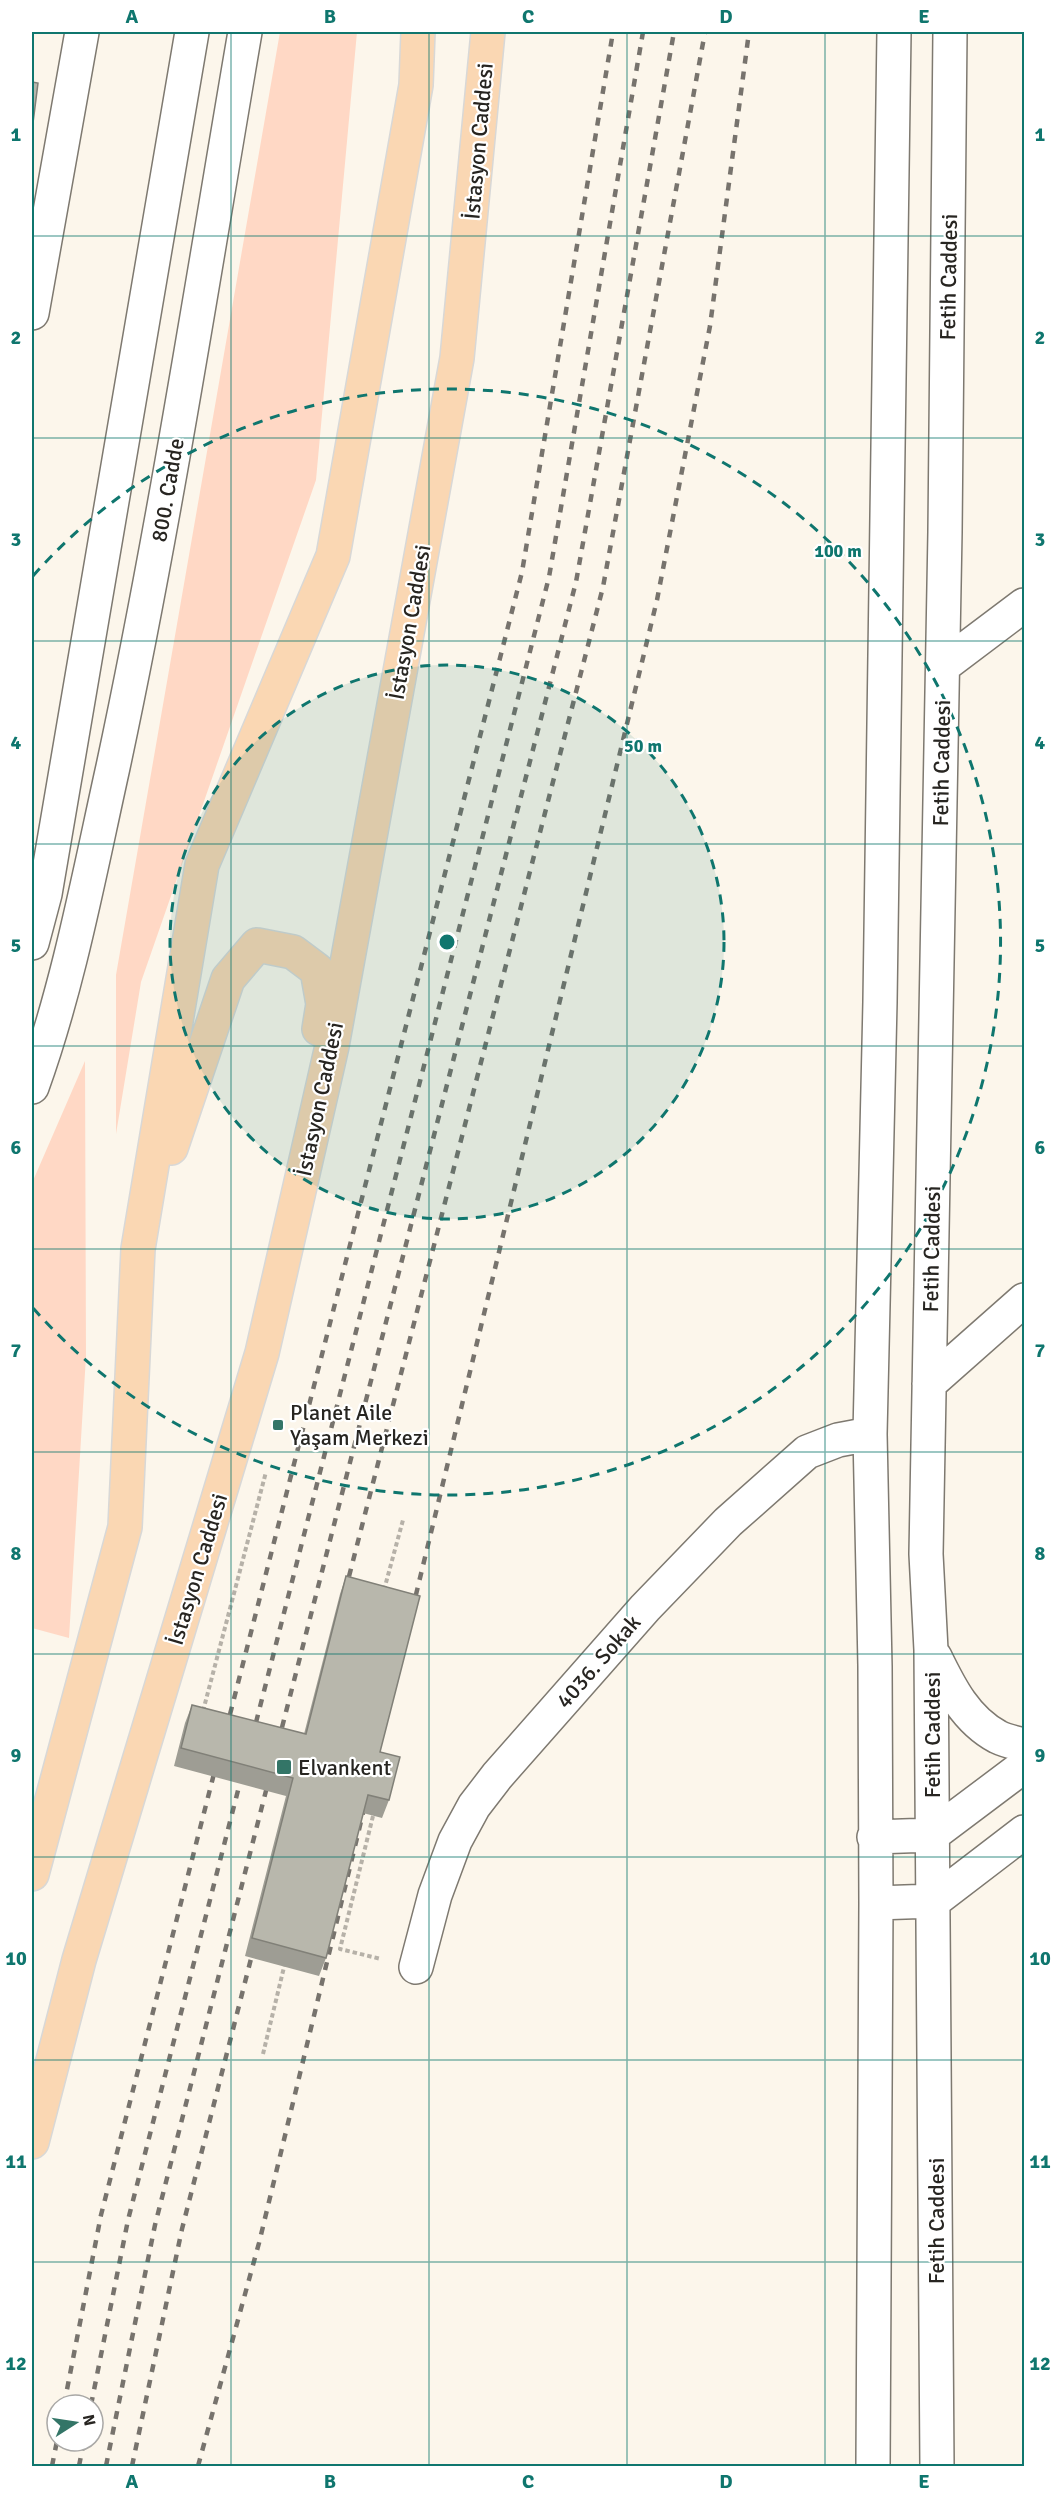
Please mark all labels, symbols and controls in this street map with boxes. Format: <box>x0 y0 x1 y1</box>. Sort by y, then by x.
text: A <box>126 4 139 29</box>
text: B <box>324 4 336 29</box>
text: C <box>522 4 534 29</box>
text: D <box>719 4 733 29</box>
text: E <box>918 4 930 29</box>
street label: İstasyon Caddesi <box>458 62 499 220</box>
text: 1 <box>11 122 22 147</box>
text: 1 <box>1035 122 1046 147</box>
street label: Fetih Caddesi <box>934 213 963 341</box>
text: 2 <box>11 325 21 350</box>
text: 2 <box>1035 325 1045 350</box>
street label: 800. Cadde <box>145 436 190 544</box>
text: 3 <box>11 527 21 552</box>
text: 3 <box>1035 527 1045 552</box>
text: 100 m <box>814 540 862 562</box>
street label: İstasyon Caddesi <box>383 542 436 702</box>
street label: Fetih Caddesi <box>927 699 956 827</box>
text: 4 <box>11 730 22 755</box>
text: 4 <box>1035 730 1046 755</box>
text: 50 m <box>624 735 662 757</box>
centre of rings <box>437 932 457 952</box>
text: 5 <box>11 933 21 958</box>
text: 5 <box>1035 933 1045 958</box>
street label: İstasyon Caddesi <box>290 1019 349 1179</box>
text: 6 <box>11 1135 22 1160</box>
text: 6 <box>1035 1135 1046 1160</box>
street label: Fetih Caddesi <box>917 1185 946 1313</box>
text: 7 <box>11 1338 22 1363</box>
text: 7 <box>1035 1338 1046 1363</box>
place label: Planet Aile Yaşam Merkezi <box>290 1399 429 1451</box>
marker: Planet Aile Yaşam Merkezi <box>271 1418 285 1432</box>
street label: İstasyon Caddesi <box>162 1490 233 1648</box>
text: 8 <box>11 1541 22 1566</box>
text: 8 <box>1035 1541 1046 1566</box>
street label: 4036. Sokak <box>550 1609 646 1714</box>
street label: Fetih Caddesi <box>919 1672 946 1798</box>
text: 9 <box>11 1743 22 1768</box>
text: 9 <box>1035 1743 1046 1768</box>
place label: Elvankent <box>298 1754 391 1781</box>
marker: Elvankent <box>275 1758 293 1776</box>
text: 10 <box>5 1946 27 1971</box>
text: 10 <box>1029 1946 1051 1971</box>
text: 11 <box>5 2149 27 2174</box>
text: 11 <box>1029 2149 1051 2174</box>
street label: Fetih Caddesi <box>923 2158 950 2284</box>
text: 12 <box>5 2351 27 2376</box>
text: 12 <box>1029 2351 1051 2376</box>
north arrow <box>45 2393 105 2453</box>
text: N <box>78 2413 100 2428</box>
text: A <box>126 2469 139 2494</box>
text: B <box>324 2469 336 2494</box>
text: C <box>522 2469 534 2494</box>
text: D <box>719 2469 733 2494</box>
text: E <box>918 2469 930 2494</box>

